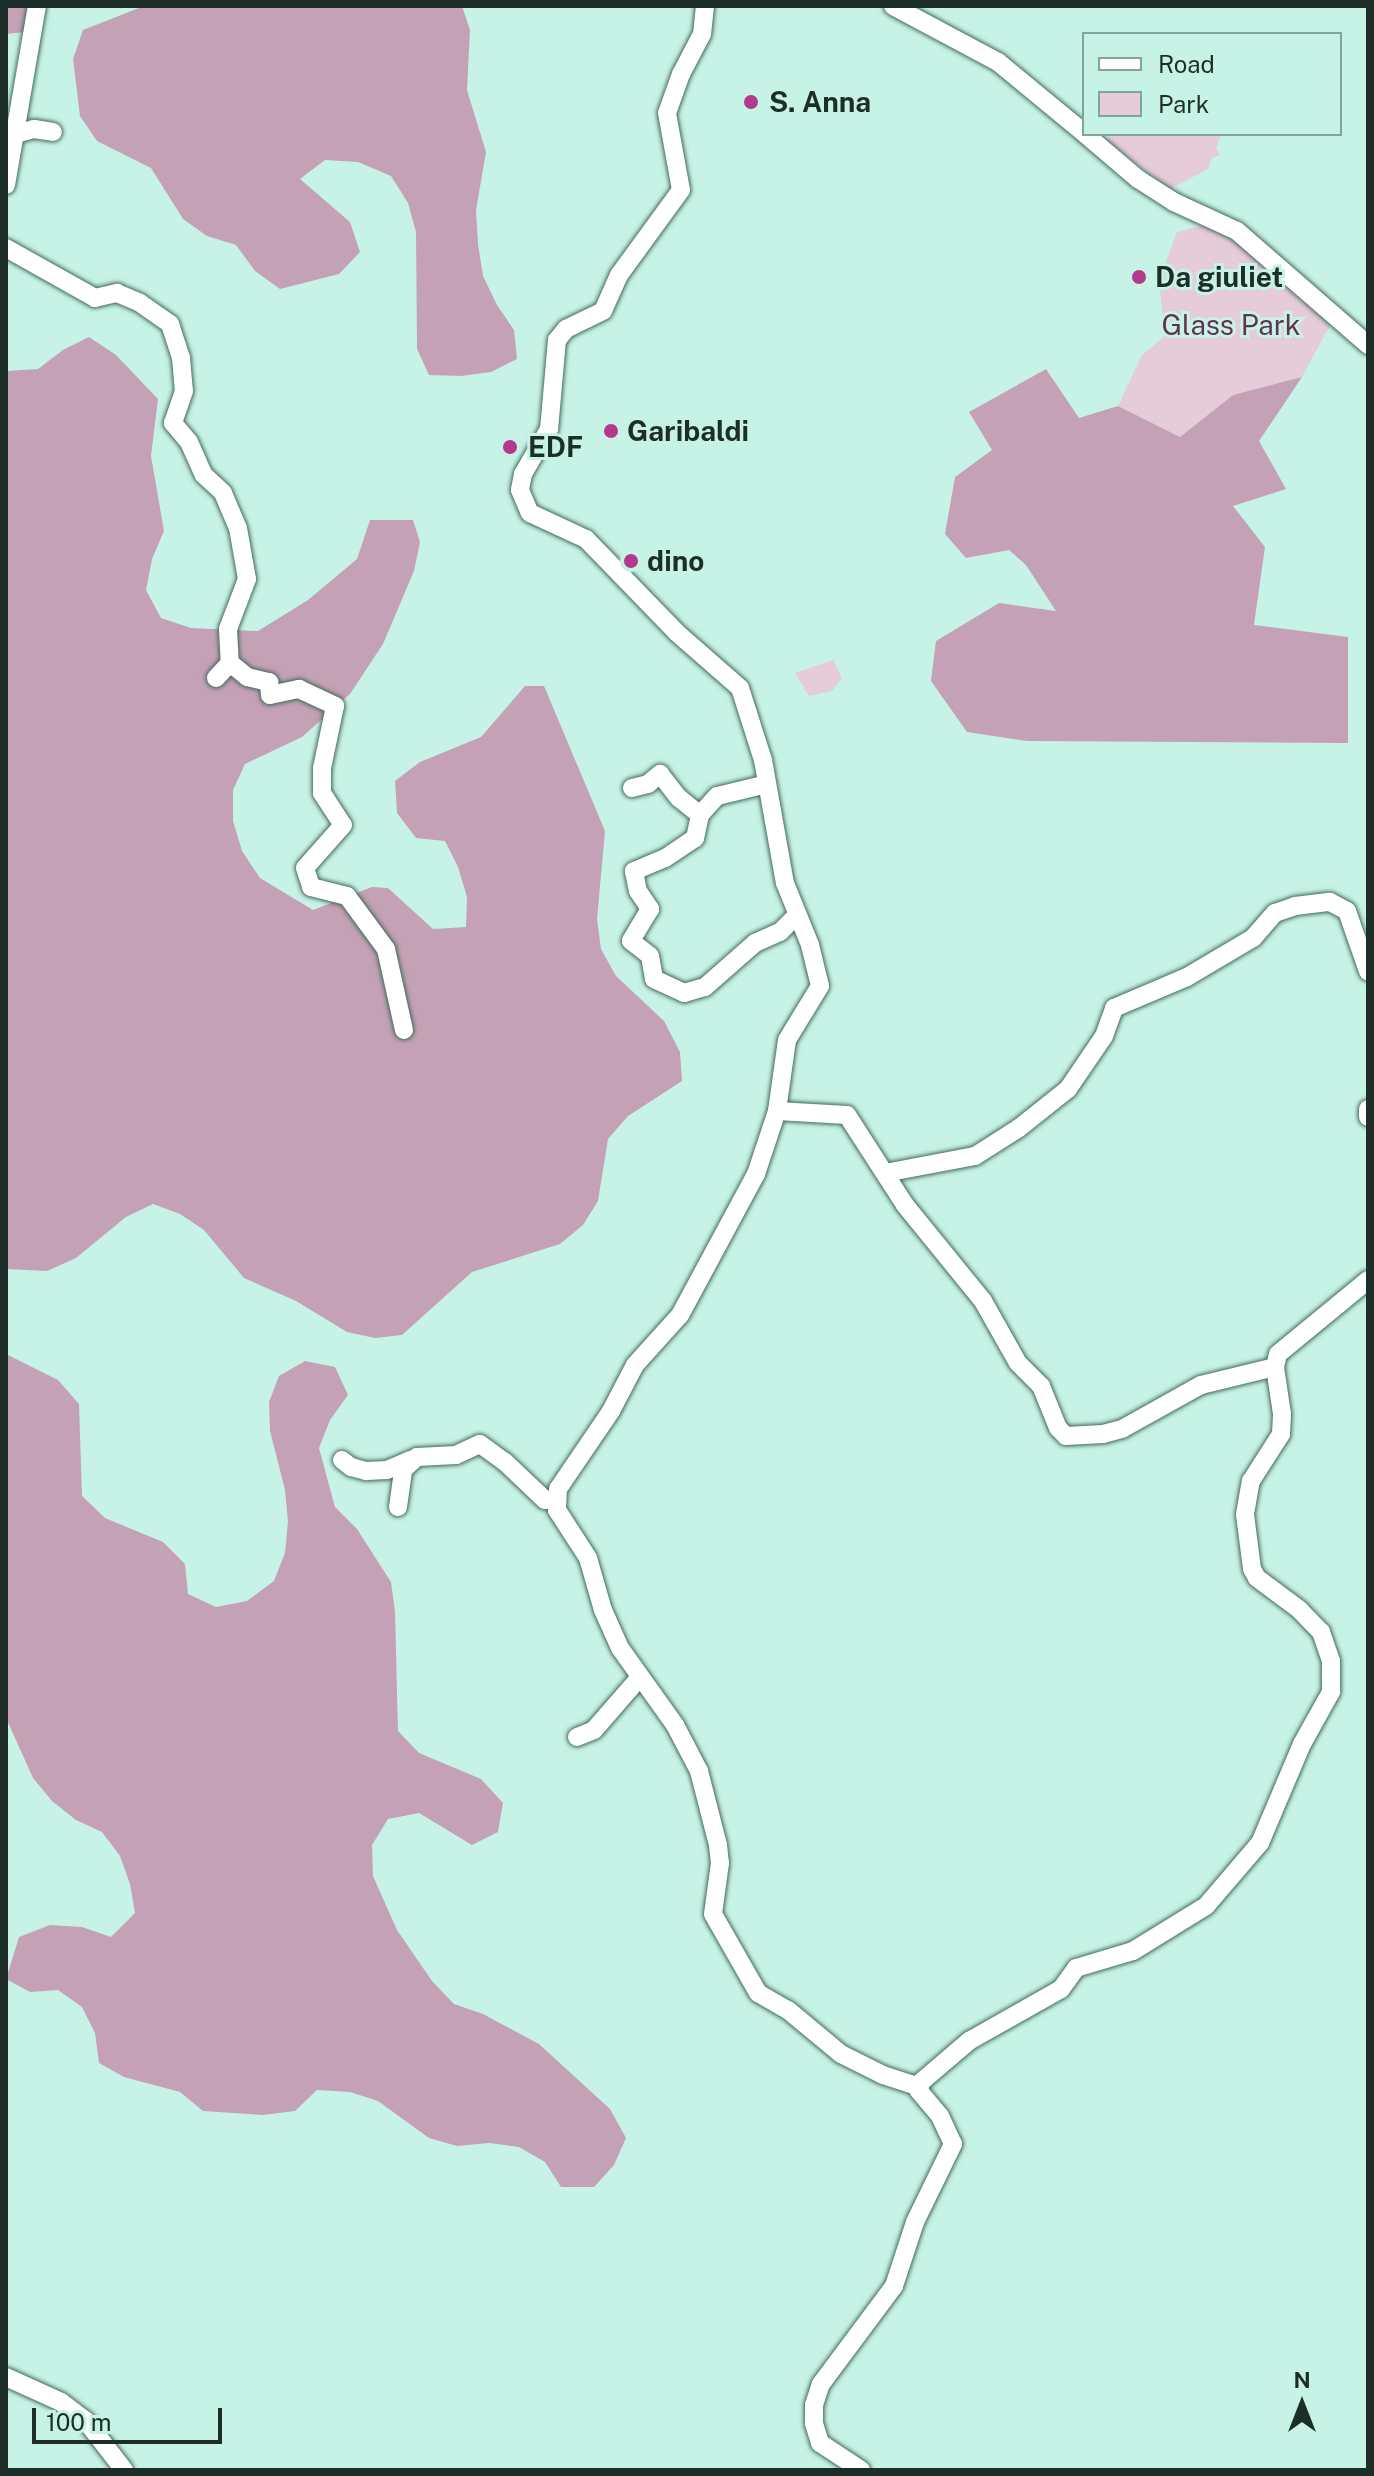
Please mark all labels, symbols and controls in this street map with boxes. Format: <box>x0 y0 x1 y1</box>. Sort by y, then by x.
legend <box>1082 32 1342 136</box>
text: Road <box>1158 50 1215 78</box>
place label: S. Anna <box>769 85 871 119</box>
text: Park <box>1158 90 1209 118</box>
marker: S. Anna <box>740 91 762 113</box>
place label: Da giuliet <box>1155 260 1283 294</box>
marker: Da giuliet <box>1130 268 1148 286</box>
park label: Glass Park <box>1161 308 1301 342</box>
place label: Garibaldi <box>627 414 749 448</box>
marker: Garibaldi <box>602 422 620 440</box>
place label: EDF <box>528 430 583 464</box>
marker: EDF <box>499 436 521 458</box>
place label: dino <box>647 544 704 578</box>
marker: dino <box>622 552 640 570</box>
north arrow <box>1262 2364 1342 2444</box>
text: N <box>1293 2367 1311 2393</box>
scale bar <box>36 2392 226 2442</box>
text: 100 m <box>46 2408 112 2436</box>

